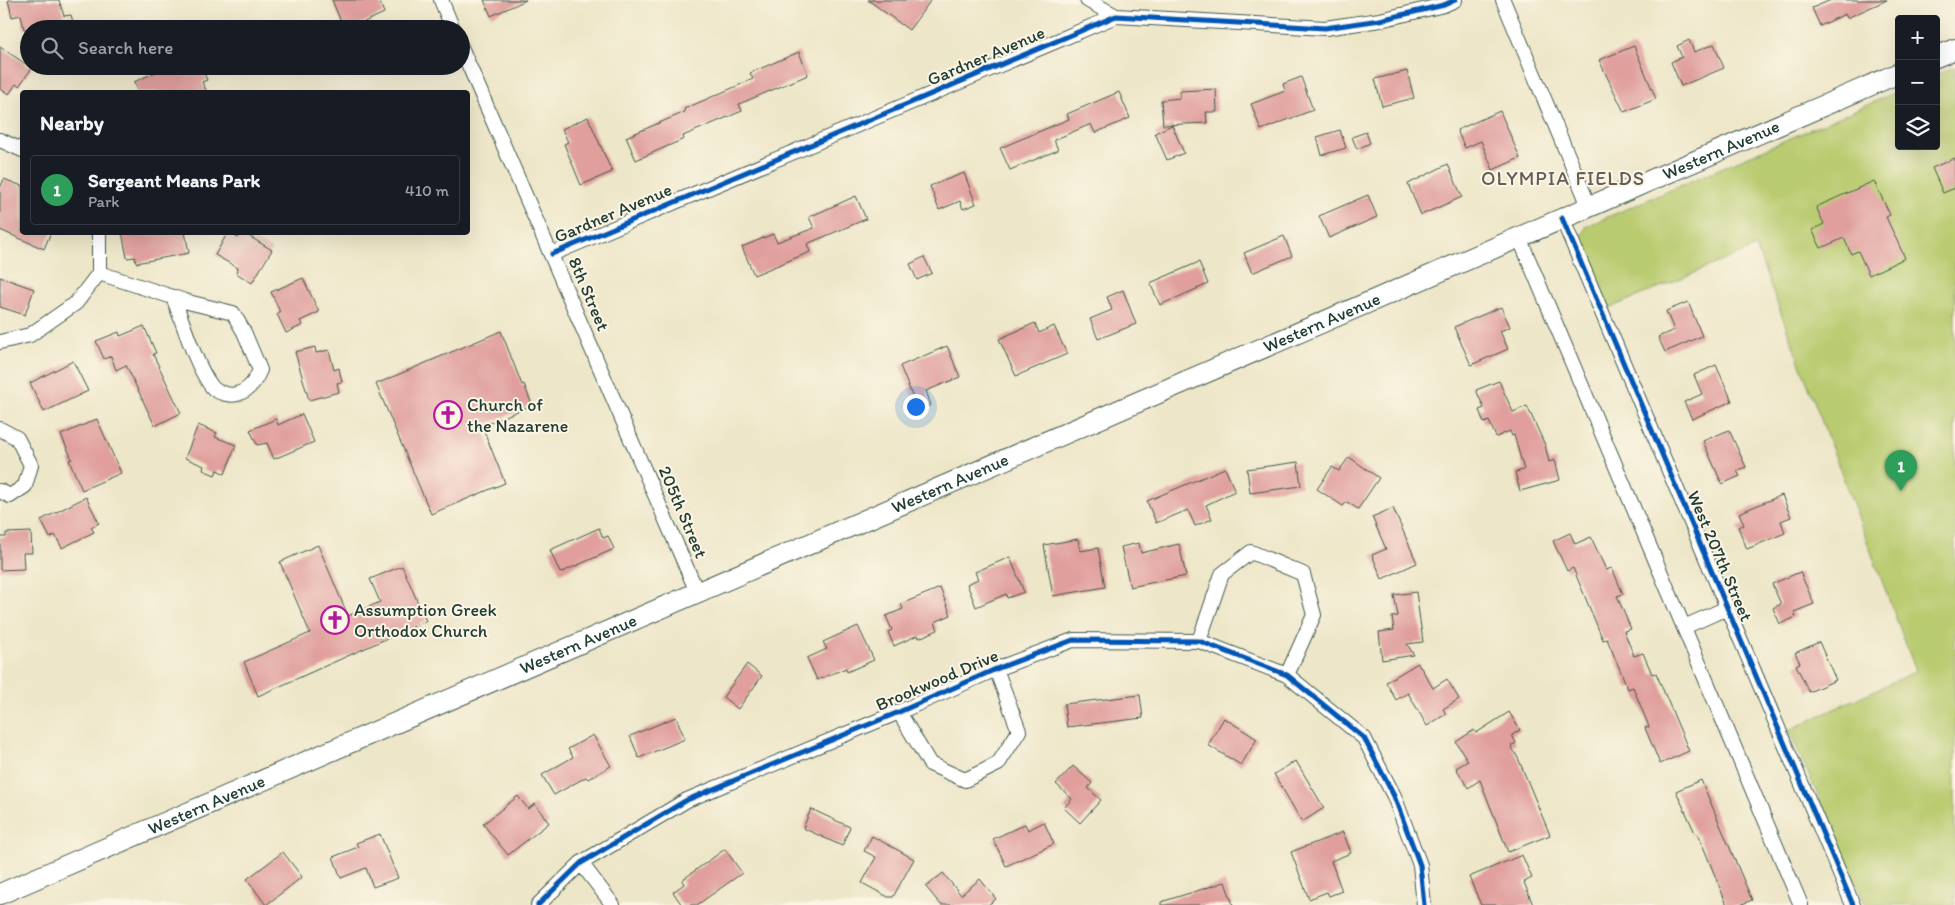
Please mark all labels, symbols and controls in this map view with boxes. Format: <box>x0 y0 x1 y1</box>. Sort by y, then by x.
map controls <box>1895 15 1940 150</box>
button: + <box>1895 15 1940 60</box>
search box <box>20 20 470 75</box>
street label: Gardner Avenue <box>924 21 1048 91</box>
icon: search <box>38 34 66 62</box>
text: Search here <box>78 36 173 59</box>
button: − <box>1895 60 1940 105</box>
button: layers <box>1895 105 1940 150</box>
text: Nearby <box>40 110 104 135</box>
street label: Western Avenue <box>1659 115 1783 185</box>
district label: OLYMPIA FIELDS <box>1481 166 1645 190</box>
text: Sergeant Means Park <box>88 169 260 192</box>
street label: Gardner Avenue <box>551 178 675 248</box>
text: 1 <box>53 181 61 200</box>
text: 410 m <box>405 181 449 200</box>
text: Park <box>88 192 119 211</box>
street label: 8th Street <box>564 254 614 334</box>
street label: Western Avenue <box>1260 288 1384 358</box>
place label: Church of the Nazarene <box>467 394 568 437</box>
your location <box>903 394 929 420</box>
church icon: Church of the Nazarene <box>433 400 463 430</box>
street label: Western Avenue <box>888 448 1012 518</box>
pin: 1 <box>1885 450 1917 491</box>
street label: 205th Street <box>654 463 712 562</box>
street label: West 207th Street <box>1683 487 1758 625</box>
place label: Assumption Greek Orthodox Church <box>354 599 497 642</box>
church icon: Assumption Greek Orthodox Church <box>320 605 350 635</box>
street label: Western Avenue <box>516 609 640 679</box>
street label: Brookwood Drive <box>872 644 1002 716</box>
street label: Western Avenue <box>145 770 268 840</box>

